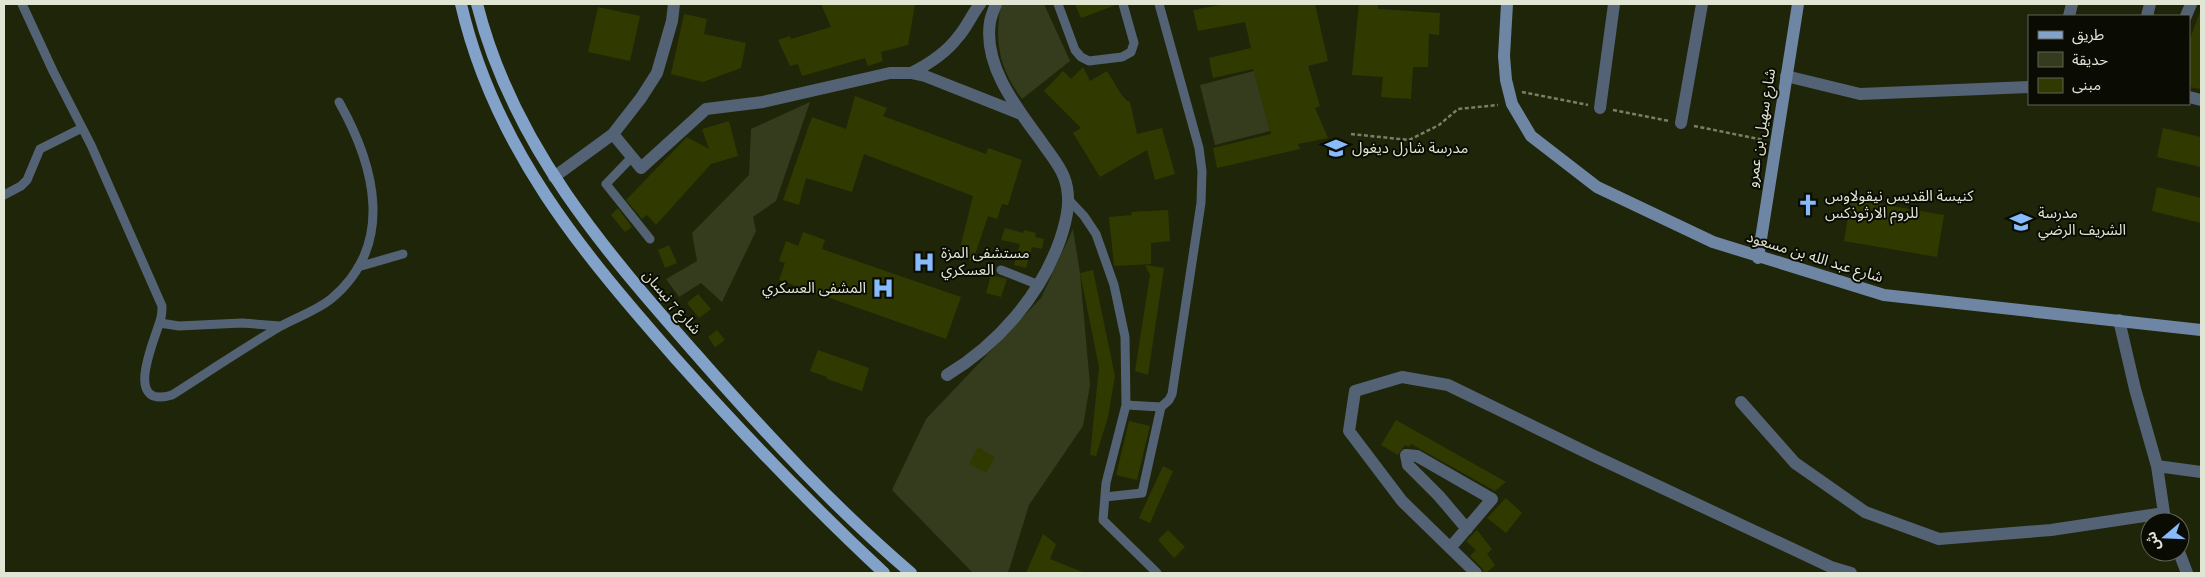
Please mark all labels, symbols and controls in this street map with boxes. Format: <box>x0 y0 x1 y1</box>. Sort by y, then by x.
legend <box>2028 15 2190 105</box>
text: طريق <box>2072 24 2104 45</box>
text: حديقة <box>2072 49 2108 69</box>
street label: شارع سهيل بن عمرو <box>1741 67 1782 189</box>
text: مبنى <box>2072 74 2101 94</box>
school or university icon: مدرسة شارل ديغول <box>1323 135 1349 161</box>
place label: مدرسة شارل ديغول <box>1352 137 1468 157</box>
place label: كنيسة القديس نيقولاوس للروم الارثوذكس <box>1825 185 1974 224</box>
church icon: كنيسة القديس نيقولاوس للروم الارثوذكس <box>1795 192 1821 218</box>
place label: مدرسة الشريف الرضي <box>2038 202 2126 241</box>
school or university icon: مدرسة الشريف الرضي <box>2008 209 2034 235</box>
street label: شارع عبد الله بن مسعود <box>1744 226 1886 289</box>
place label: مستشفى المزة العسكري <box>941 242 1030 281</box>
hospital icon: مستشفى المزة العسكري <box>911 249 937 275</box>
street label: شارع 7 نيسان <box>637 265 707 340</box>
hospital icon: المشفى العسكري <box>870 275 896 301</box>
place label: المشفى العسكري <box>762 277 866 299</box>
north arrow <box>2140 512 2190 562</box>
text: ش <box>2140 529 2164 554</box>

